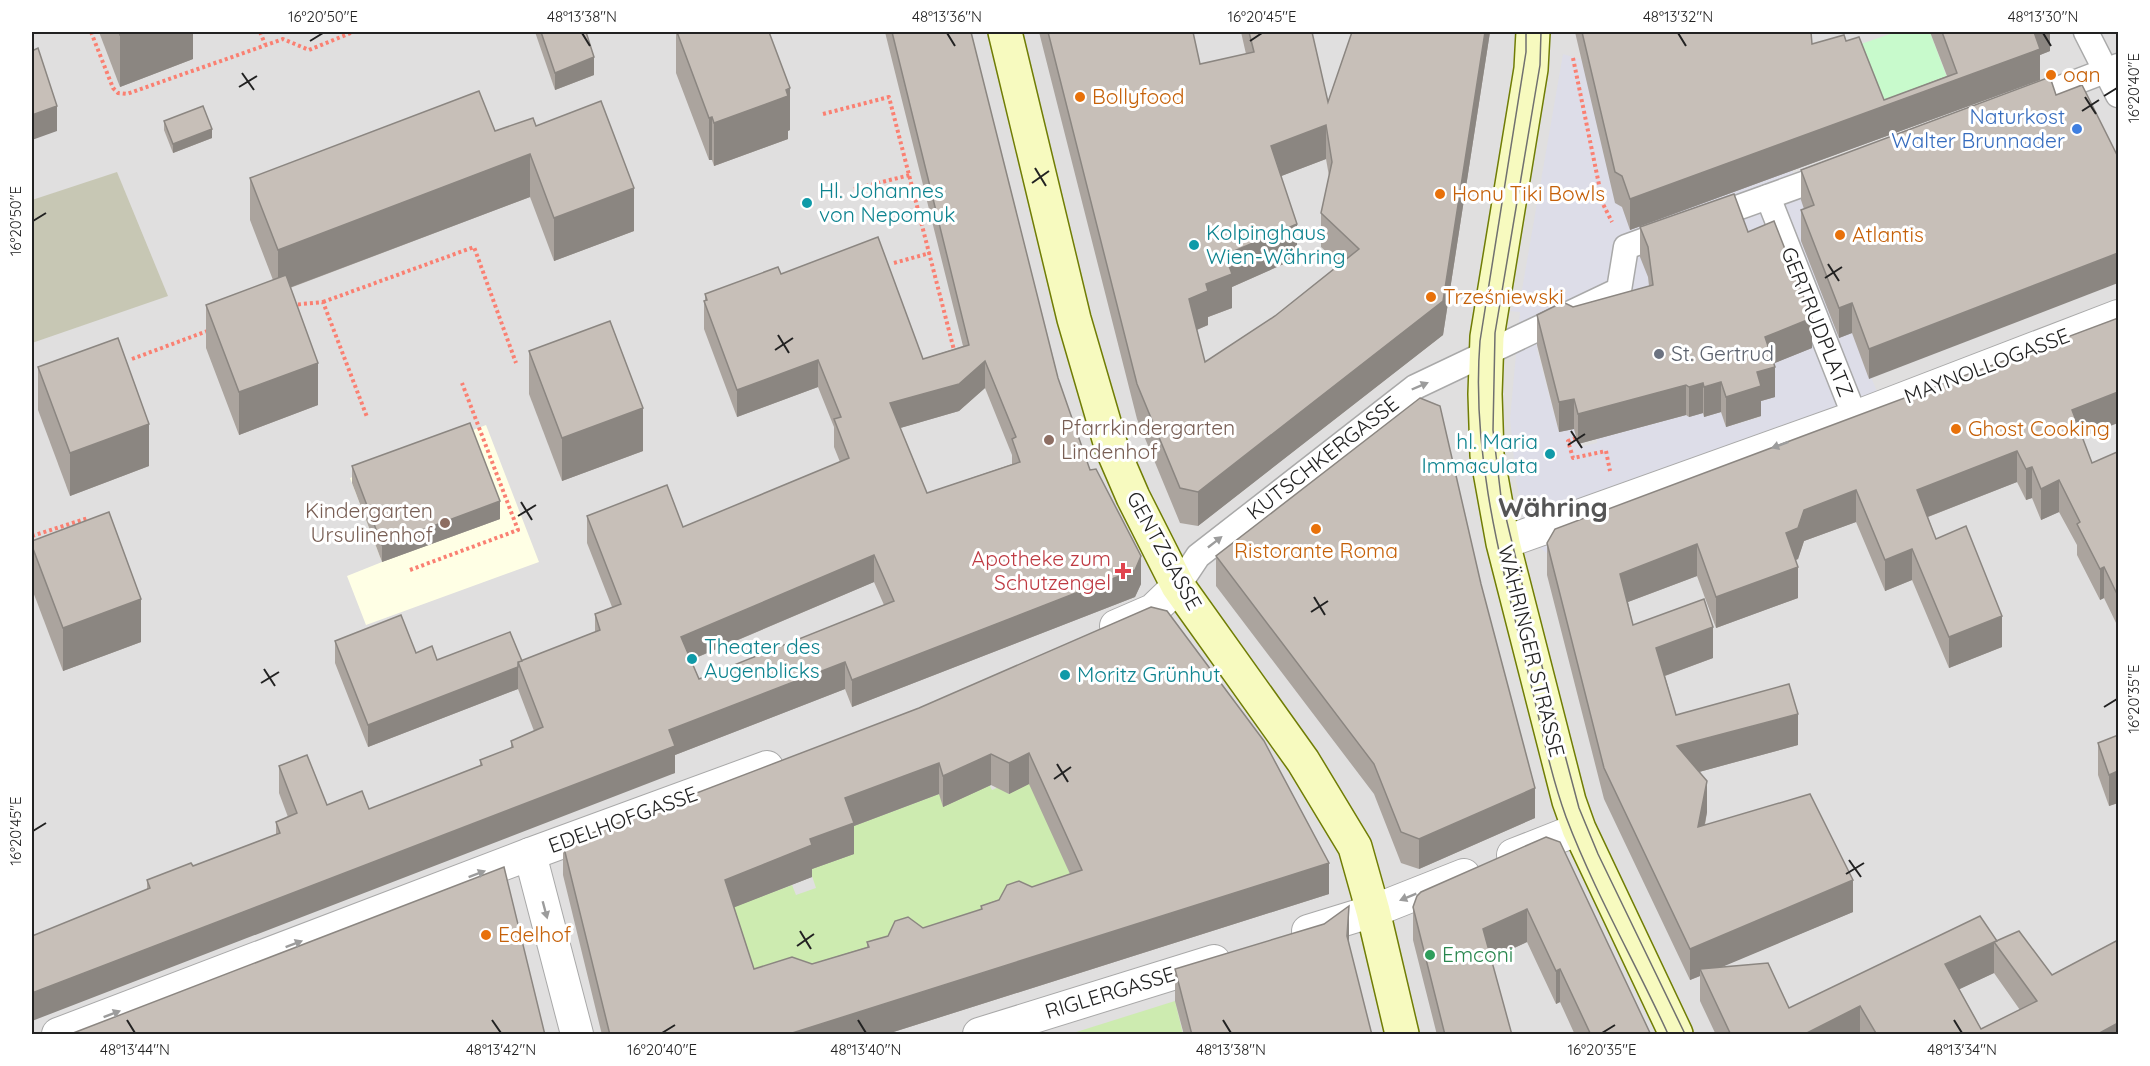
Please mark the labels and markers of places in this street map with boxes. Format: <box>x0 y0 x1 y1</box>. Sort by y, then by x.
place label: oan <box>2063 61 2101 87</box>
marker: oan <box>2044 68 2058 82</box>
place label: Bollyfood <box>1092 83 1184 109</box>
marker: Bollyfood <box>1073 90 1087 104</box>
place label: Naturkost Walter Brunnader <box>1891 103 2065 153</box>
marker: Naturkost Walter Brunnader <box>2070 122 2084 136</box>
place label: Hl. Johannes von Nepomuk <box>819 177 955 227</box>
place label: Honu Tiki Bowls <box>1452 180 1605 206</box>
marker: Honu Tiki Bowls <box>1433 187 1447 201</box>
marker: Hl. Johannes von Nepomuk <box>800 196 814 210</box>
place label: Kolpinghaus Wien-Währing <box>1206 219 1346 269</box>
place label: Atlantis <box>1852 221 1924 247</box>
marker: Atlantis <box>1833 228 1847 242</box>
marker: Kolpinghaus Wien-Währing <box>1187 238 1201 252</box>
place label: Trześniewski <box>1443 283 1564 309</box>
marker: Trześniewski <box>1424 290 1438 304</box>
place label: St. Gertrud <box>1671 340 1774 366</box>
marker: St. Gertrud <box>1652 347 1666 361</box>
place label: Pfarrkindergarten Lindenhof <box>1061 414 1235 464</box>
place label: Ghost Cooking <box>1968 415 2110 441</box>
marker: Ghost Cooking <box>1949 422 1963 436</box>
place label: hl. Maria Immaculata <box>1421 428 1538 478</box>
marker: Pfarrkindergarten Lindenhof <box>1042 433 1056 447</box>
marker: hl. Maria Immaculata <box>1543 447 1557 461</box>
place label: Kindergarten Ursulinenhof <box>305 497 433 547</box>
marker: Kindergarten Ursulinenhof <box>438 516 452 530</box>
marker: Ristorante Roma <box>1309 522 1323 536</box>
place label: Ristorante Roma <box>1234 537 1398 563</box>
place label: Apotheke zum Schutzengel <box>972 545 1111 595</box>
marker: Apotheke zum Schutzengel <box>1116 564 1130 578</box>
place label: Theater des Augenblicks <box>704 633 820 683</box>
marker: Theater des Augenblicks <box>685 652 699 666</box>
place label: Moritz Grünhut <box>1077 661 1220 687</box>
marker: Moritz Grünhut <box>1058 668 1072 682</box>
place label: Edelhof <box>498 921 572 947</box>
marker: Edelhof <box>479 928 493 942</box>
place label: Emconi <box>1442 941 1513 967</box>
marker: Emconi <box>1423 948 1437 962</box>

